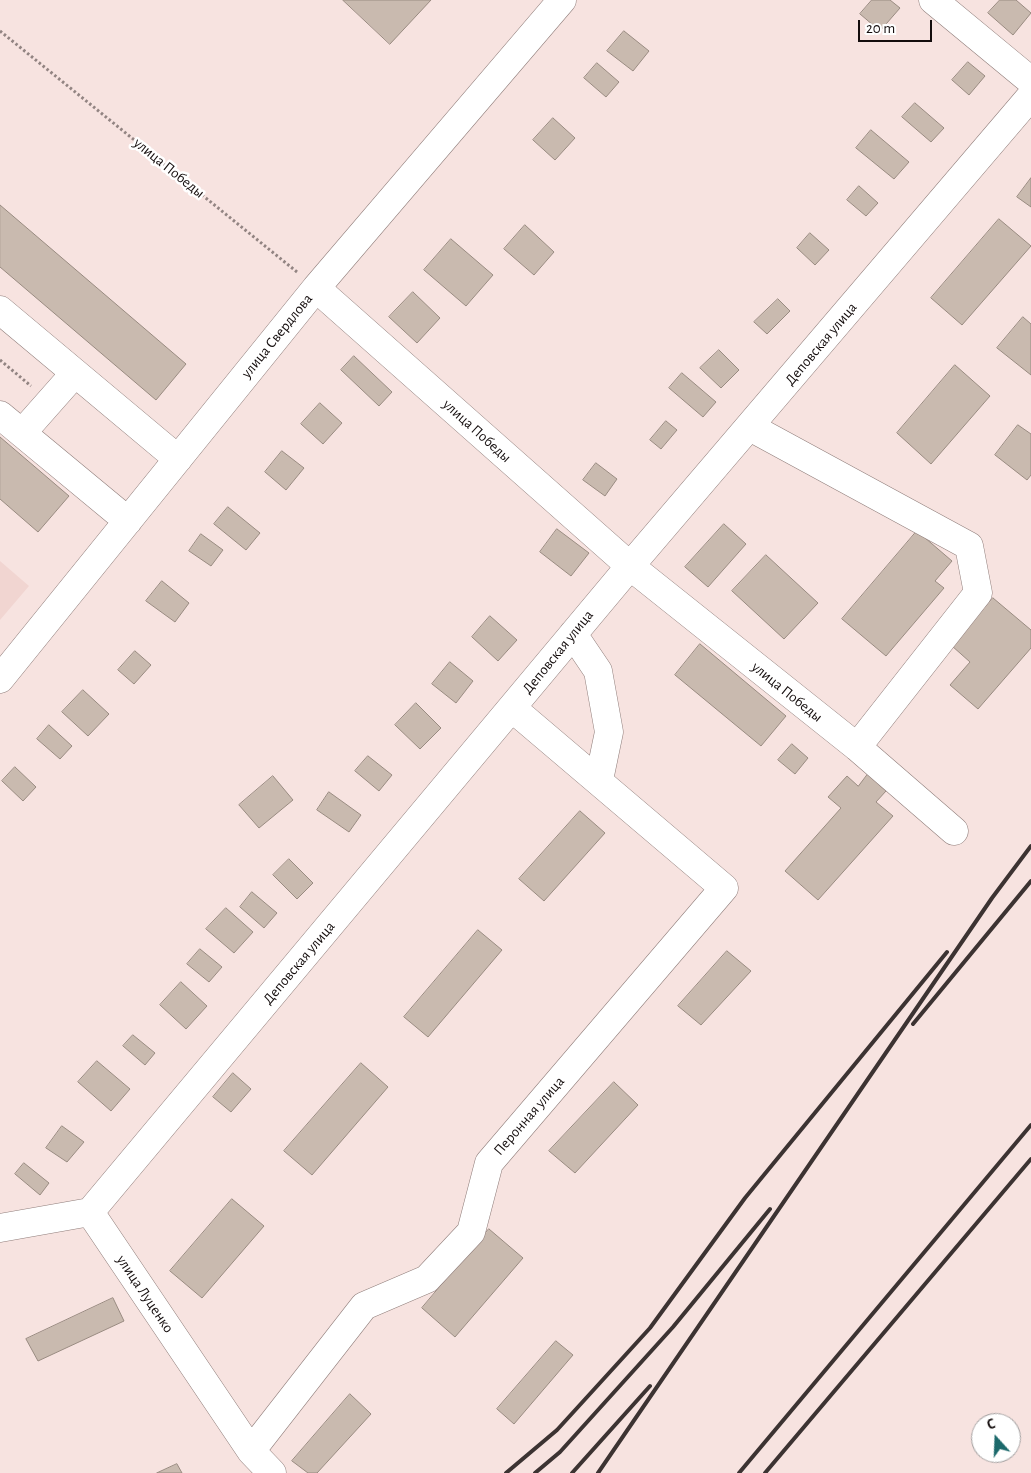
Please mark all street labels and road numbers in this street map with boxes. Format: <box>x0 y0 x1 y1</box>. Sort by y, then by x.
street label: улица Победы <box>130 134 208 202</box>
street label: улица Свердлова <box>238 290 316 382</box>
street label: Деповская улица <box>781 299 861 389</box>
street label: улица Победы <box>439 395 515 467</box>
street label: Деповская улица <box>519 606 597 698</box>
street label: улица Победы <box>748 658 826 726</box>
street label: Деповская улица <box>259 918 339 1008</box>
street label: Перонная улица <box>490 1073 568 1159</box>
street label: улица Луценко <box>112 1252 178 1336</box>

